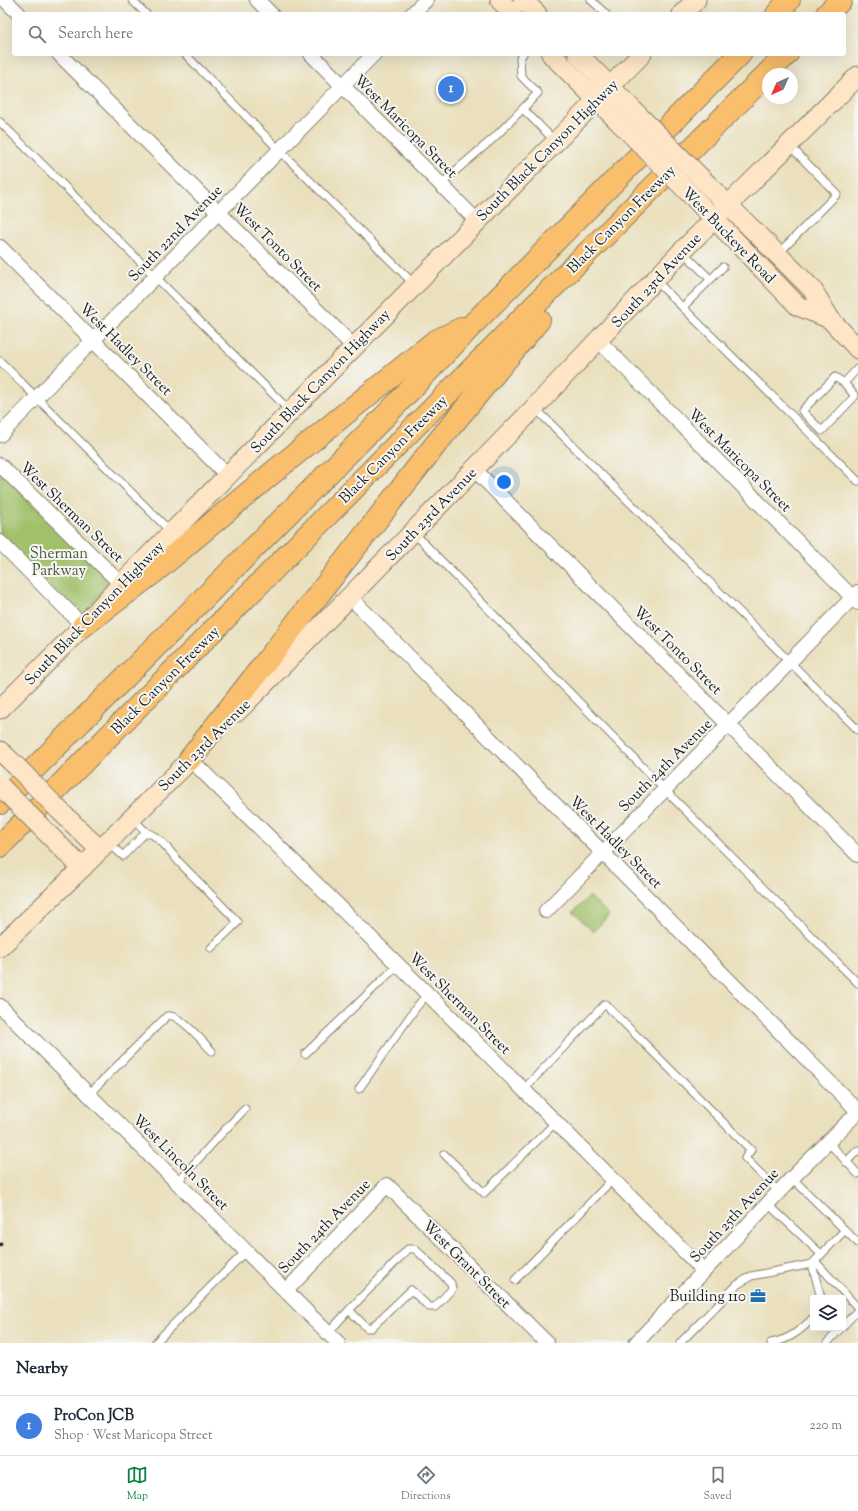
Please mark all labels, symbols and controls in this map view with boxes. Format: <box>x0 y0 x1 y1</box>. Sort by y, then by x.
search box <box>12 12 846 56</box>
icon: search <box>26 23 48 45</box>
text: Search here <box>58 24 133 45</box>
north arrow <box>762 68 798 104</box>
street label: West Maricopa Street <box>348 71 461 184</box>
pin: 1 <box>438 74 464 104</box>
street label: South Black Canyon Highway <box>472 75 624 227</box>
street label: Black Canyon Freeway <box>563 161 681 279</box>
street label: South 22nd Avenue <box>124 181 228 287</box>
street label: West Buckeye Road <box>676 183 780 289</box>
street label: West Tonto Street <box>228 199 326 297</box>
street label: South 23rd Avenue <box>607 229 707 333</box>
street label: West Hadley Street <box>74 299 176 401</box>
street label: South Black Canyon Highway <box>246 305 396 459</box>
street label: Black Canyon Freeway <box>335 391 453 509</box>
street label: West Maricopa Street <box>682 405 795 518</box>
street label: West Sherman Street <box>14 458 127 568</box>
street label: South 23rd Avenue <box>382 463 482 567</box>
your location <box>494 472 514 492</box>
street label: South Black Canyon Highway <box>20 537 170 691</box>
park label: Sherman Parkway <box>30 544 88 582</box>
street label: West Tonto Street <box>628 602 726 700</box>
street label: Black Canyon Freeway <box>107 622 225 740</box>
street label: South 23rd Avenue <box>154 695 256 797</box>
street label: South 24th Avenue <box>615 715 718 818</box>
street label: West Hadley Street <box>564 792 666 894</box>
street label: West Sherman Street <box>403 948 515 1060</box>
street label: West Lincoln Street <box>127 1110 233 1216</box>
street label: South 25th Avenue <box>686 1164 784 1268</box>
street label: South 24th Avenue <box>274 1175 376 1279</box>
street label: West Grant Street <box>417 1216 515 1314</box>
place label: Building 110 <box>670 1287 746 1308</box>
office icon: Building 110 <box>749 1287 767 1305</box>
map controls <box>810 1295 846 1331</box>
button: layers <box>810 1295 846 1331</box>
text: Nearby <box>16 1357 68 1381</box>
text: ProCon JCB <box>54 1406 134 1427</box>
text: 1 <box>27 1417 31 1435</box>
text: 220 m <box>809 1417 842 1435</box>
text: Shop · West Maricopa Street <box>54 1427 212 1445</box>
tab: Map <box>126 1464 148 1504</box>
tab: Directions <box>401 1464 451 1504</box>
tab: Saved <box>703 1464 732 1504</box>

